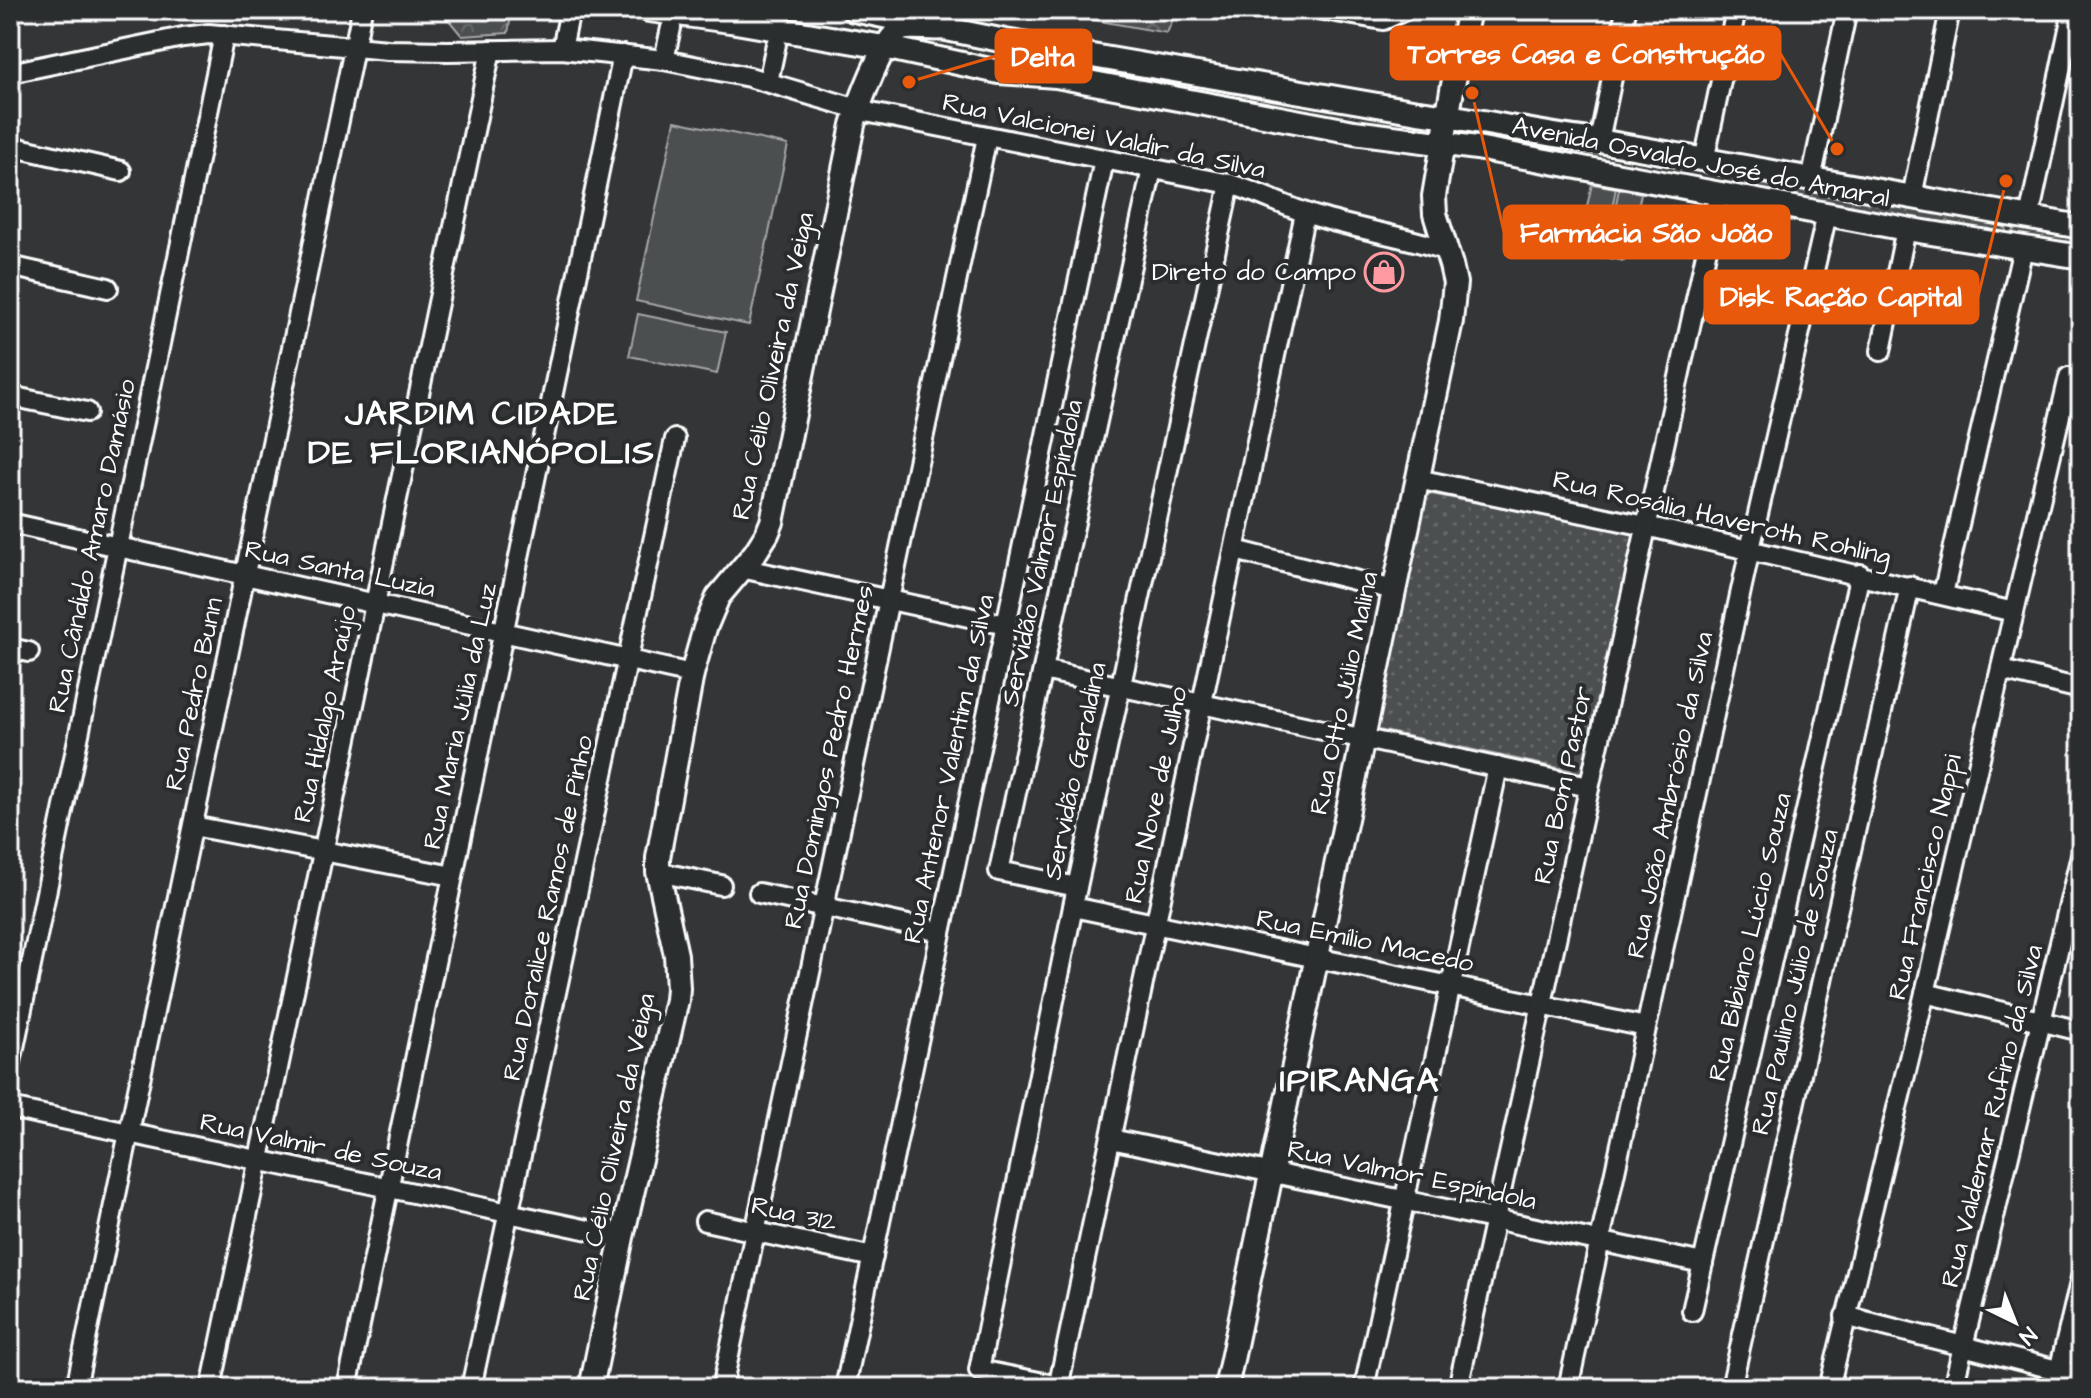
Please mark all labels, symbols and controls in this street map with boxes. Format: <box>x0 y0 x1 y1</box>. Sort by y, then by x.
callout: Torres Casa e Construção <box>1391 27 1780 79</box>
callout: Delta <box>996 30 1091 82</box>
text: Torres Casa e Construção <box>1407 35 1765 74</box>
text: Delta <box>1011 38 1075 77</box>
street label: Rua Valcionei Valdir da Silva <box>939 84 1269 188</box>
street label: Avenida Osvaldo José do Amaral <box>1509 108 1893 216</box>
callout: Farmácia São João <box>1504 206 1789 258</box>
street label: Rua Célio Oliveira da Veiga <box>723 209 825 524</box>
text: Farmácia São João <box>1520 214 1772 253</box>
shop icon: Direto do Campo <box>1363 251 1405 293</box>
place label: Direto do Campo <box>1152 254 1356 290</box>
callout: Disk Ração Capital <box>1705 271 1978 323</box>
text: Disk Ração Capital <box>1720 278 1962 318</box>
street label: Rua Cândido Amaro Damásio <box>39 375 145 716</box>
district label: JARDIM CIDADE DE FLORIANÓPOLIS <box>308 390 656 477</box>
street label: Servidão Valmor Espíndola <box>992 396 1092 710</box>
street label: Rua Rosália Haveroth Rohling <box>1549 462 1895 576</box>
street label: Rua Santa Luzia <box>242 531 438 607</box>
street label: Rua Otto Júlio Malina <box>1301 568 1387 818</box>
street label: Rua Maria Júlia da Luz <box>414 579 506 853</box>
street label: Rua Domingos Pedro Hermes <box>775 582 885 933</box>
street label: Rua Antenor Valentim da Silva <box>894 591 1004 947</box>
street label: Rua Pedro Bunn <box>156 594 232 794</box>
street label: Rua Hidalgo Araújo <box>284 602 368 826</box>
street label: Rua João Ambrósio da Silva <box>1618 628 1722 962</box>
street label: Servidão Geraldina <box>1034 659 1116 883</box>
street label: Rua Nove de Julho <box>1115 683 1197 907</box>
street label: Rua Bom Pastor <box>1524 683 1602 887</box>
street label: Rua Doralice Ramos de Pinho <box>494 732 602 1084</box>
street label: Rua Francisco Nappi <box>1879 750 1971 1003</box>
street label: Rua Bibiano Lúcio Souza <box>1699 789 1801 1085</box>
street label: Rua Paulino Júlio de Souza <box>1742 826 1848 1138</box>
street label: Rua Emílio Macedo <box>1253 900 1477 982</box>
street label: Rua Valdemar Rufino da Silva <box>1932 941 2052 1291</box>
street label: Rua Célio Oliveira da Veiga <box>564 990 666 1305</box>
district label: IPIRANGA <box>1280 1057 1440 1105</box>
street label: Rua Valmir de Souza <box>197 1104 445 1190</box>
street label: Rua Valmor Espíndola <box>1284 1131 1540 1219</box>
street label: Rua 312 <box>748 1187 840 1241</box>
north arrow <box>1975 1282 2055 1362</box>
text: N <box>2012 1319 2043 1352</box>

